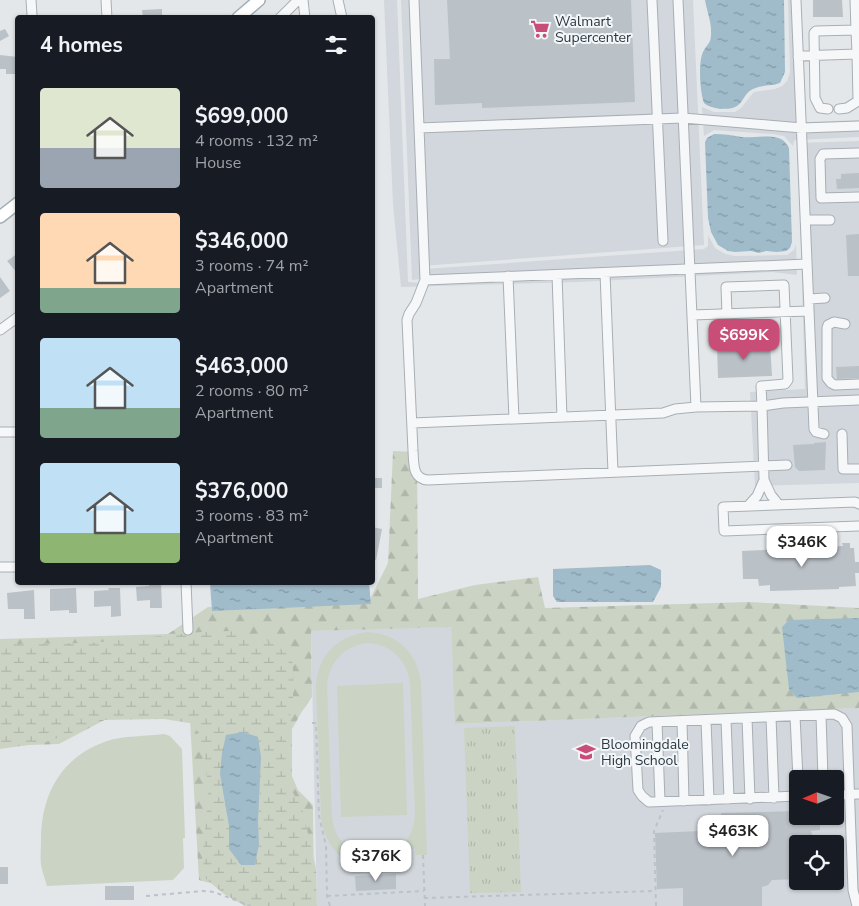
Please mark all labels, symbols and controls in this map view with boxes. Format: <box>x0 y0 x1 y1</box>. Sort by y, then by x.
place label: Walmart Supercenter <box>555 12 631 47</box>
supermarket icon: Walmart Supercenter <box>529 18 551 40</box>
text: 4 homes <box>40 31 123 59</box>
icon: filters <box>322 31 350 59</box>
text: $699,000 <box>195 102 288 130</box>
icon: home <box>80 108 140 168</box>
text: 4 rooms · 132 m² <box>195 130 318 152</box>
text: House <box>195 152 241 174</box>
text: $346,000 <box>195 227 288 255</box>
icon: home <box>80 233 140 293</box>
text: 3 rooms · 74 m² <box>195 255 308 277</box>
text: Apartment <box>195 277 273 299</box>
pin: $699K <box>709 318 779 361</box>
text: $699K <box>719 324 769 346</box>
text: $463,000 <box>195 352 288 380</box>
icon: home <box>80 358 140 418</box>
text: 2 rooms · 80 m² <box>195 380 308 402</box>
text: Apartment <box>195 402 273 424</box>
text: $376,000 <box>195 477 288 505</box>
icon: home <box>80 483 140 543</box>
text: 3 rooms · 83 m² <box>195 505 308 527</box>
pin: $346K <box>767 526 837 568</box>
text: Apartment <box>195 527 273 549</box>
text: $346K <box>777 531 827 553</box>
place label: Bloomingdale High School <box>601 735 689 770</box>
school or university icon: Bloomingdale High School <box>575 741 597 763</box>
north arrow <box>789 770 844 825</box>
map controls <box>789 770 844 890</box>
pin: $463K <box>698 814 768 857</box>
text: $463K <box>708 820 758 842</box>
button: locate <box>789 835 844 890</box>
pin: $376K <box>341 840 411 882</box>
text: $376K <box>351 845 401 867</box>

